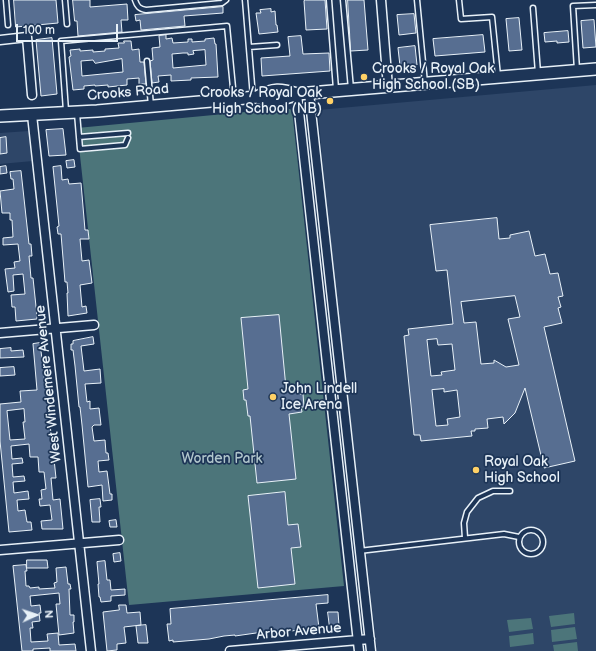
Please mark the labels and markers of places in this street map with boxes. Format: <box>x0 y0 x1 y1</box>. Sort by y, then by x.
place label: Crooks / Royal Oak High School (SB) <box>372 61 494 94</box>
marker: Crooks / Royal Oak High School (SB) <box>359 72 369 82</box>
place label: Crooks / Royal Oak High School (NB) <box>200 85 322 118</box>
marker: Crooks / Royal Oak High School (NB) <box>325 96 335 106</box>
place label: John Lindell Ice Arena <box>281 381 357 414</box>
marker: John Lindell Ice Arena <box>268 392 278 402</box>
place label: Royal Oak High School <box>484 454 560 486</box>
marker: Royal Oak High School <box>471 465 481 475</box>

